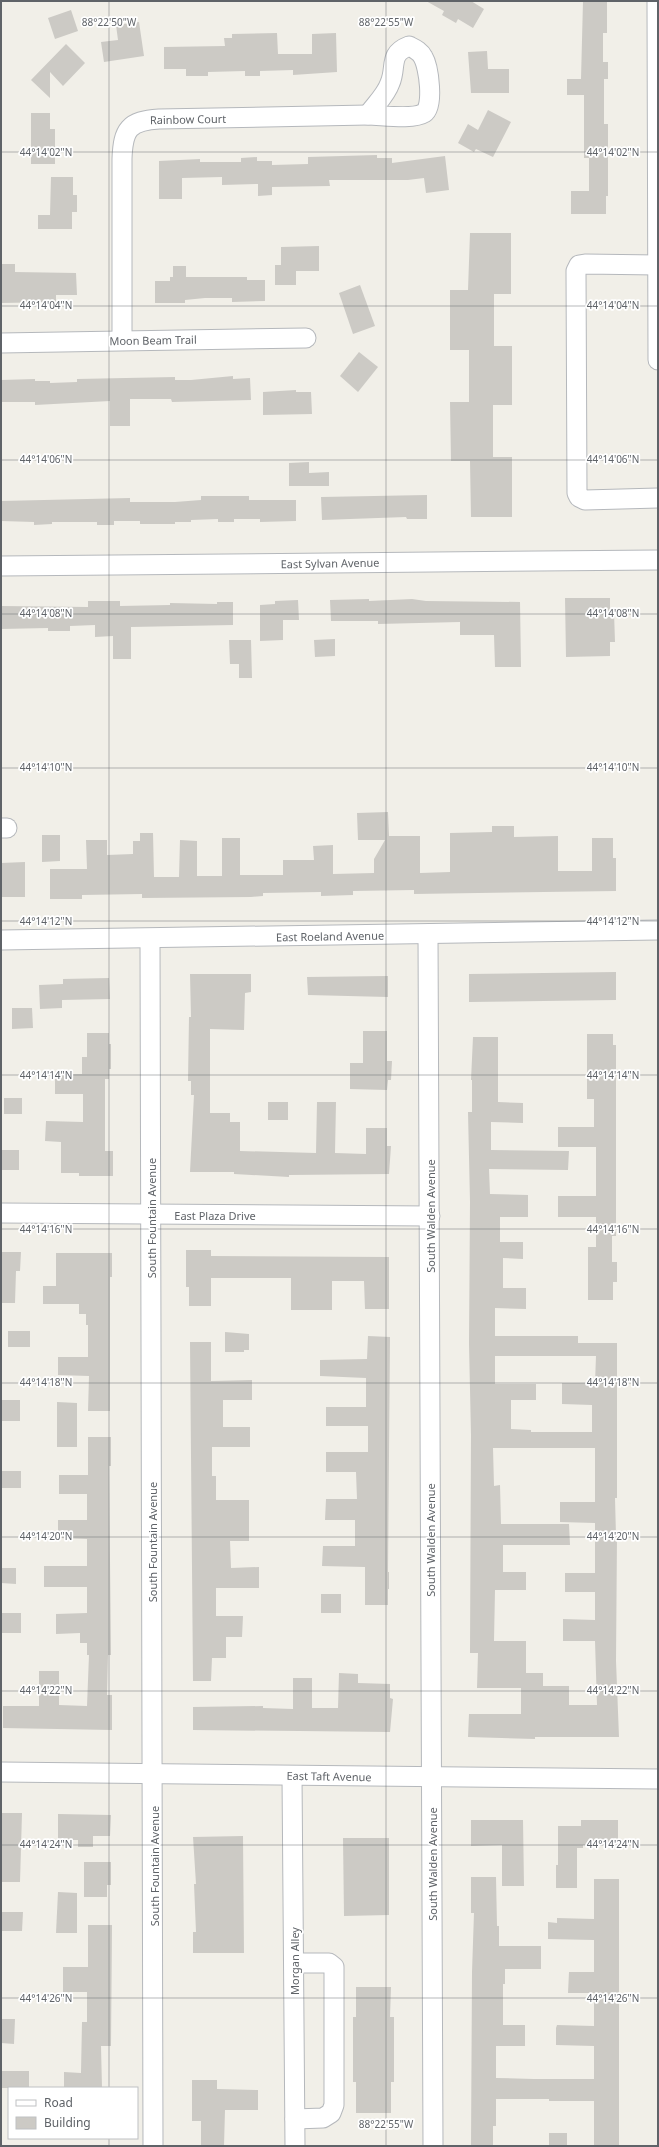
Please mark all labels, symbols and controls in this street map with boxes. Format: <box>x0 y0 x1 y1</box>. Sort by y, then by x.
text: 88°22'50"W <box>82 15 137 29</box>
text: 88°22'55"W <box>359 15 414 29</box>
street label: Rainbow Court <box>150 111 226 127</box>
text: 44°14'02"N <box>20 145 72 159</box>
text: 44°14'02"N <box>587 145 639 159</box>
text: 44°14'04"N <box>20 298 72 312</box>
text: 44°14'04"N <box>587 298 639 312</box>
street label: Moon Beam Trail <box>109 332 197 348</box>
text: 44°14'06"N <box>20 452 72 466</box>
text: 44°14'06"N <box>587 452 639 466</box>
street label: East Sylvan Avenue <box>280 555 380 571</box>
text: 44°14'08"N <box>20 606 72 620</box>
text: 44°14'08"N <box>587 606 639 620</box>
text: 44°14'10"N <box>20 760 72 774</box>
text: 44°14'10"N <box>587 760 639 774</box>
text: 44°14'12"N <box>20 914 72 928</box>
text: 44°14'12"N <box>587 914 639 928</box>
street label: East Roeland Avenue <box>276 928 384 944</box>
text: 44°14'14"N <box>20 1068 72 1082</box>
text: 44°14'14"N <box>587 1068 639 1082</box>
street label: South Fountain Avenue <box>144 1158 159 1278</box>
street label: South Walden Avenue <box>423 1159 438 1273</box>
street label: East Plaza Drive <box>174 1208 256 1223</box>
text: 44°14'16"N <box>20 1222 72 1236</box>
text: 44°14'16"N <box>587 1222 639 1236</box>
text: 44°14'18"N <box>20 1375 72 1389</box>
text: 44°14'18"N <box>587 1375 639 1389</box>
street label: South Fountain Avenue <box>145 1482 160 1602</box>
street label: South Walden Avenue <box>423 1483 438 1597</box>
text: 44°14'20"N <box>20 1529 72 1543</box>
text: 44°14'20"N <box>587 1529 639 1543</box>
text: 44°14'22"N <box>20 1683 72 1697</box>
text: 44°14'22"N <box>587 1683 639 1697</box>
street label: East Taft Avenue <box>286 1768 372 1784</box>
street label: South Fountain Avenue <box>147 1806 162 1926</box>
street label: South Walden Avenue <box>425 1807 440 1921</box>
text: 44°14'24"N <box>20 1837 72 1851</box>
text: 44°14'24"N <box>587 1837 639 1851</box>
street label: Morgan Alley <box>287 1927 302 1995</box>
text: 44°14'26"N <box>20 1991 72 2005</box>
text: 44°14'26"N <box>587 1991 639 2005</box>
legend <box>8 2087 138 2139</box>
text: Road <box>44 2094 73 2111</box>
text: Building <box>44 2114 91 2131</box>
text: 88°22'55"W <box>359 2117 414 2131</box>

